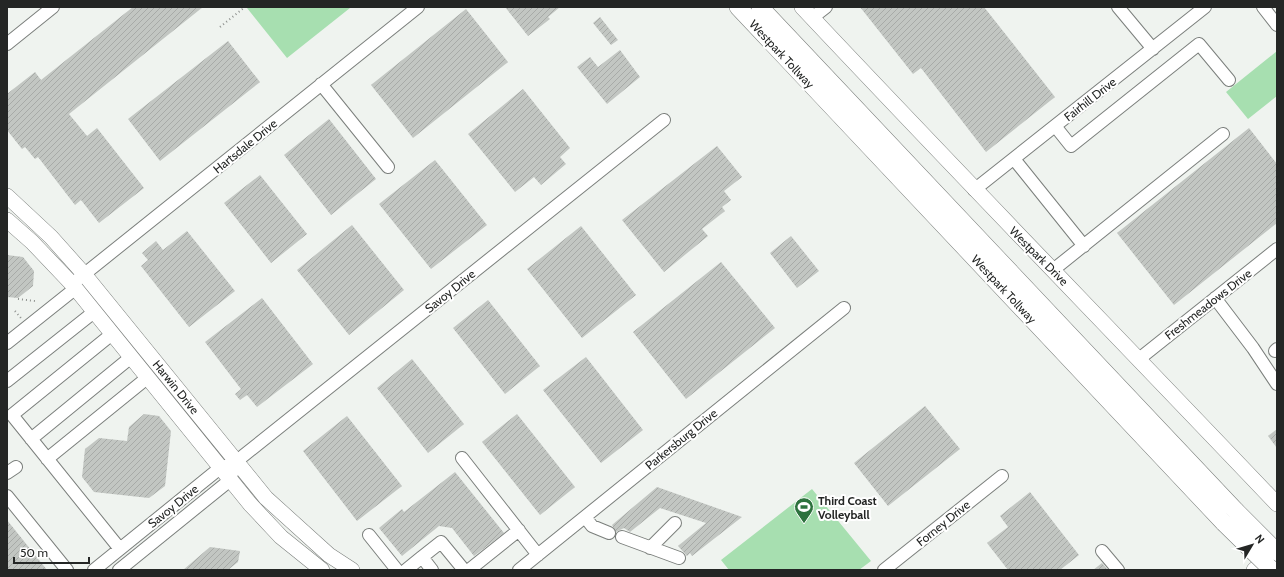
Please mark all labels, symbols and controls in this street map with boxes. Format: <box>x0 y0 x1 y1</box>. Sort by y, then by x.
street label: Westpark Tollway <box>746 17 818 91</box>
street label: Fairhill Drive <box>1061 74 1119 124</box>
street label: Hartsdale Drive <box>210 116 280 176</box>
street label: Westpark Drive <box>1006 223 1072 289</box>
street label: Westpark Tollway <box>968 252 1040 326</box>
street label: Freshmeadows Drive <box>1162 265 1254 343</box>
street label: Savoy Drive <box>422 266 478 316</box>
street label: Harwin Drive <box>150 357 202 417</box>
street label: Parkersburg Drive <box>642 405 720 473</box>
street label: Savoy Drive <box>145 481 201 531</box>
place label: Third Coast Volleyball <box>818 493 877 522</box>
sports icon: Third Coast Volleyball <box>793 496 815 524</box>
street label: Forney Drive <box>913 497 973 549</box>
north arrow <box>1232 525 1272 565</box>
text: N <box>1252 531 1268 546</box>
scale bar <box>14 539 89 565</box>
text: 50 m <box>20 545 48 560</box>

